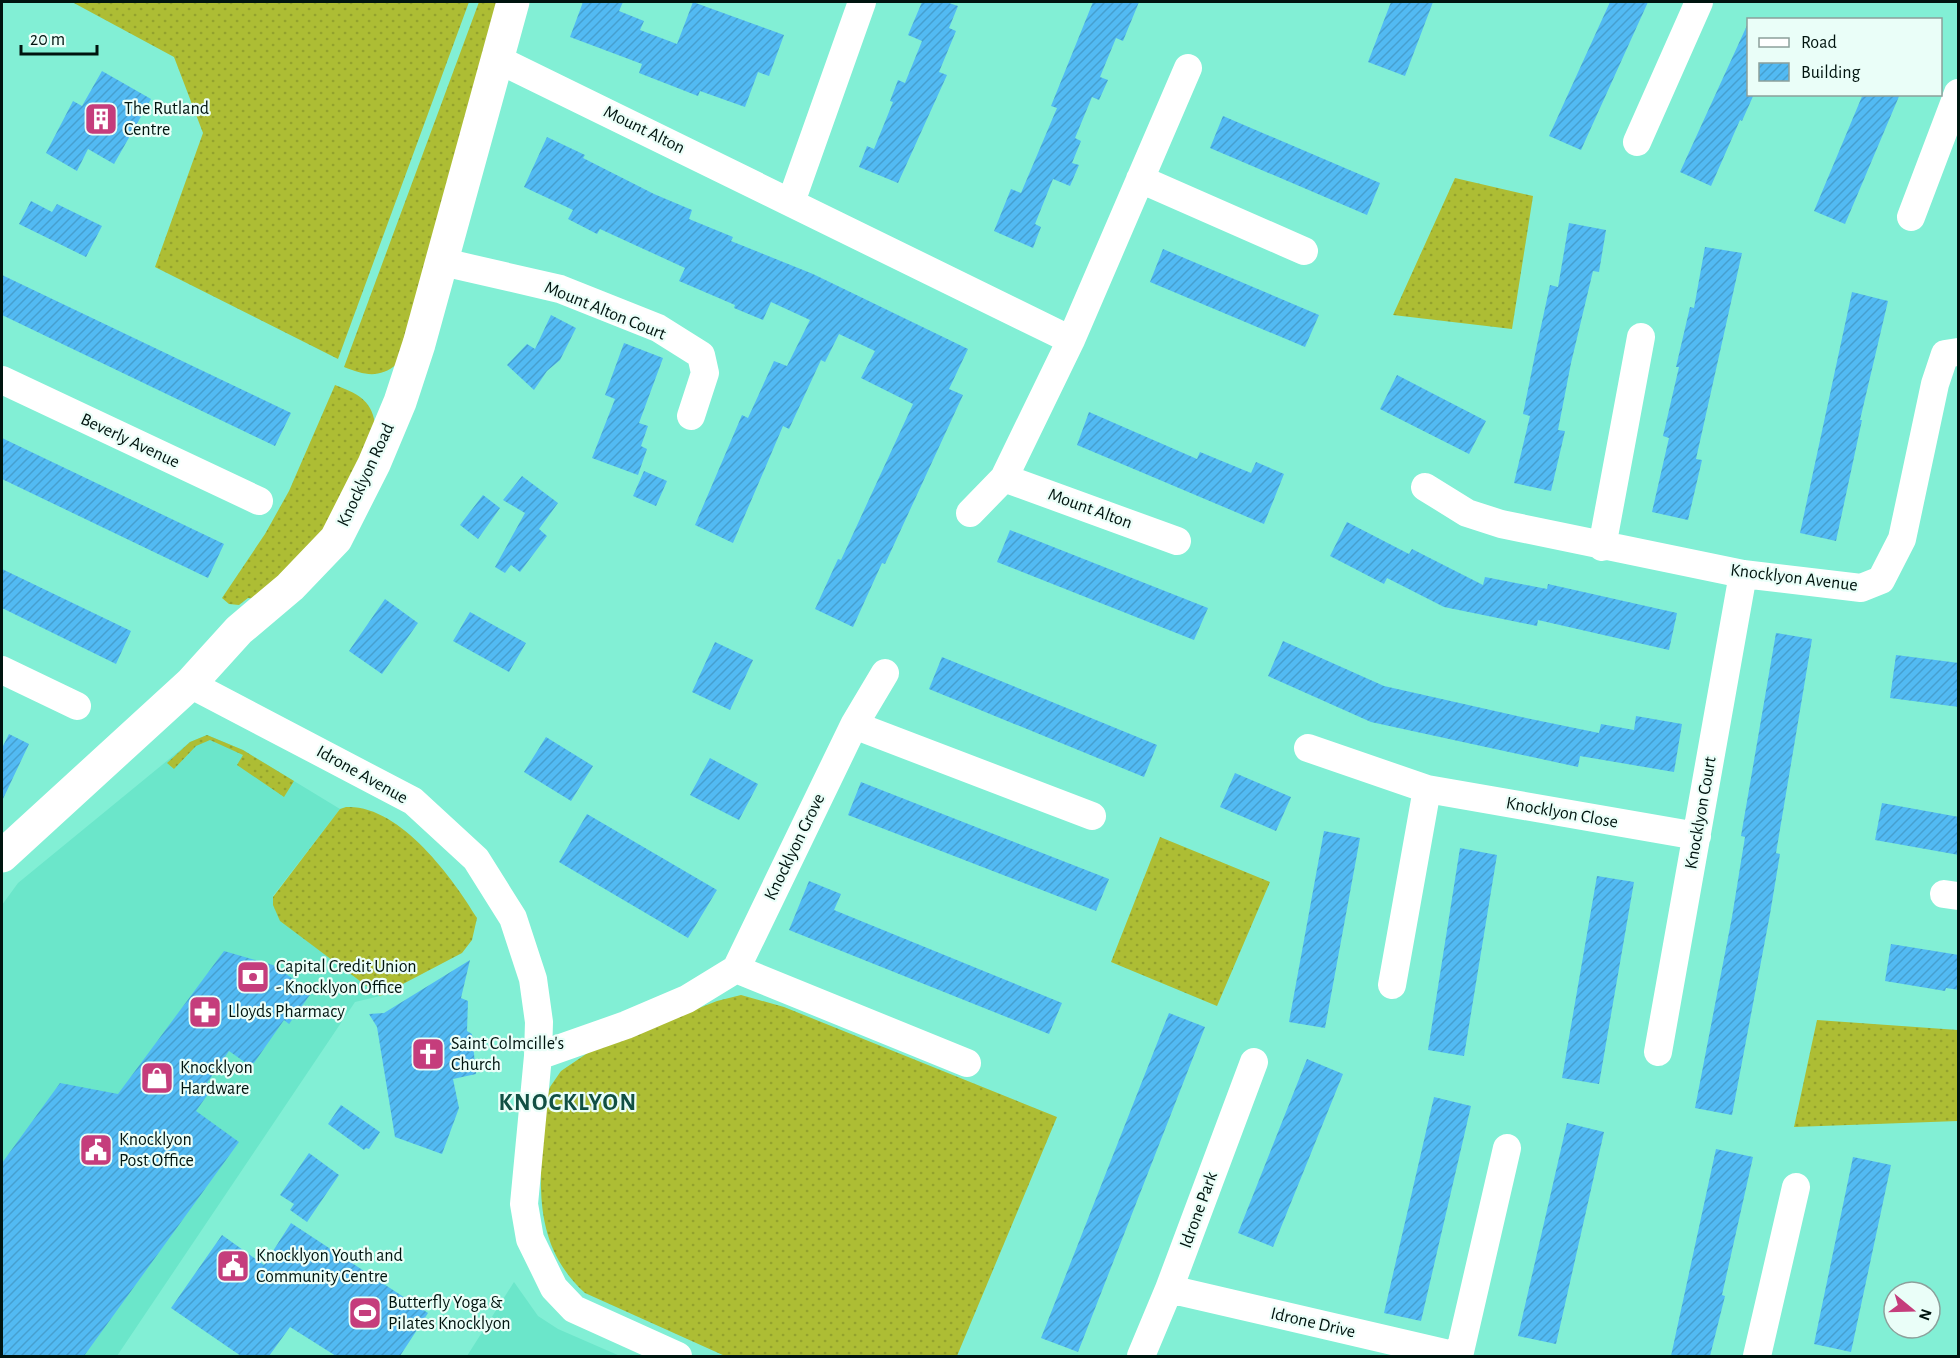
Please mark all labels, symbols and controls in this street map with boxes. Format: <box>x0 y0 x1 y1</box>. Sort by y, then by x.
scale bar <box>21 18 98 56</box>
legend <box>1747 18 1942 96</box>
text: 20 m <box>30 31 65 49</box>
text: Road <box>1801 34 1837 52</box>
text: Building <box>1801 64 1861 82</box>
place label: The Rutland Centre <box>124 100 209 139</box>
building icon: The Rutland Centre <box>83 101 119 137</box>
street label: Mount Alton <box>601 103 687 157</box>
street label: Mount Alton Court <box>542 278 669 344</box>
street label: Beverly Avenue <box>78 410 182 472</box>
street label: Knocklyon Road <box>334 421 398 529</box>
street label: Mount Alton <box>1046 485 1134 533</box>
street label: Knocklyon Avenue <box>1729 561 1859 595</box>
street label: Idrone Avenue <box>313 743 411 807</box>
street label: Knocklyon Court <box>1682 755 1720 871</box>
street label: Knocklyon Grove <box>761 791 829 903</box>
street label: Knocklyon Close <box>1505 794 1619 832</box>
place label: Capital Credit Union - Knocklyon Office <box>276 958 417 997</box>
bank icon: Capital Credit Union - Knocklyon Office <box>235 959 271 995</box>
pharmacy icon: Lloyds Pharmacy <box>187 994 223 1030</box>
place label: Lloyds Pharmacy <box>228 1003 345 1021</box>
place label: Saint Colmcille's Church <box>451 1035 564 1074</box>
church icon: Saint Colmcille's Church <box>410 1036 446 1072</box>
place label: Knocklyon Hardware <box>180 1059 253 1098</box>
shop icon: Knocklyon Hardware <box>139 1060 175 1096</box>
district label: KNOCKLYON <box>498 1091 638 1115</box>
place label: Knocklyon Post Office <box>119 1131 194 1170</box>
public building icon: Knocklyon Post Office <box>78 1132 114 1168</box>
street label: Idrone Park <box>1177 1169 1221 1251</box>
place label: Knocklyon Youth and Community Centre <box>256 1247 403 1286</box>
public building icon: Knocklyon Youth and Community Centre <box>215 1248 251 1284</box>
north arrow <box>1882 1280 1942 1340</box>
place label: Butterfly Yoga & Pilates Knocklyon <box>388 1294 511 1333</box>
sports icon: Butterfly Yoga & Pilates Knocklyon <box>347 1295 383 1331</box>
street label: Idrone Drive <box>1269 1305 1357 1341</box>
text: N <box>1916 1307 1935 1322</box>

